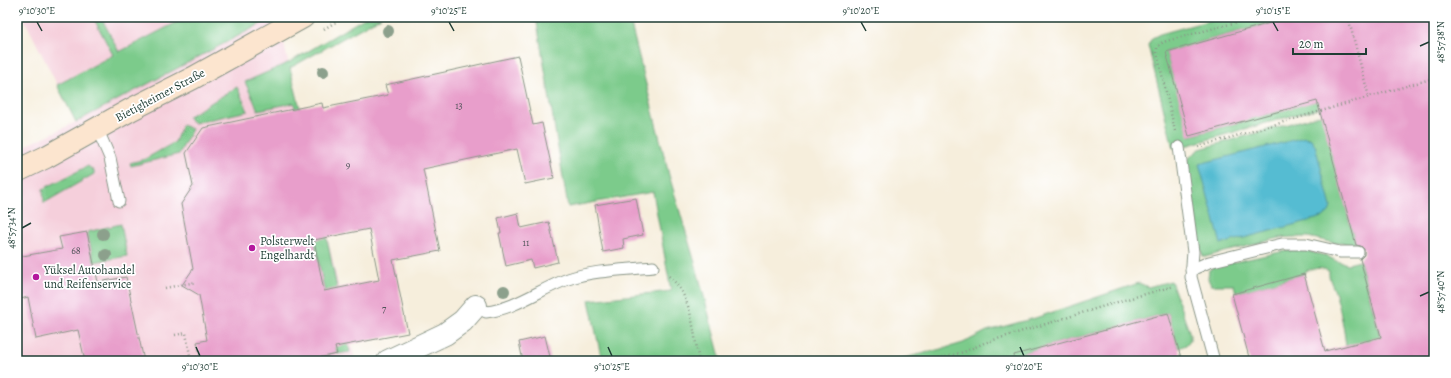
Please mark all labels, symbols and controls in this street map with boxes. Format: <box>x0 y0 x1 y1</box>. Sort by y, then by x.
text: 9°10'30"E <box>19 4 55 17</box>
text: 9°10'25"E <box>431 4 467 17</box>
text: 9°10'20"E <box>842 4 880 17</box>
text: 9°10'15"E <box>1256 4 1290 17</box>
text: 48°57'38"N <box>1434 21 1447 63</box>
scale bar <box>1293 30 1366 56</box>
text: 20 m <box>1299 36 1323 52</box>
street label: Bietigheimer Straße <box>112 65 208 125</box>
house number: 13 <box>455 99 463 112</box>
house number: 9 <box>346 158 351 171</box>
text: 48°57'34"N <box>5 207 18 249</box>
place label: Polsterwelt Engelhardt <box>260 233 315 263</box>
house number: 11 <box>523 236 530 249</box>
marker: Polsterwelt Engelhardt <box>247 243 257 253</box>
house number: 68 <box>71 244 81 257</box>
place label: Yüksel Autohandel und Reifenservice <box>43 262 135 292</box>
text: 48°57'40"N <box>1434 271 1447 313</box>
marker: Yüksel Autohandel und Reifenservice <box>31 272 41 282</box>
house number: 7 <box>382 302 387 315</box>
text: 9°10'30"E <box>182 360 218 373</box>
text: 9°10'25"E <box>594 360 630 373</box>
text: 9°10'20"E <box>1005 360 1043 373</box>

